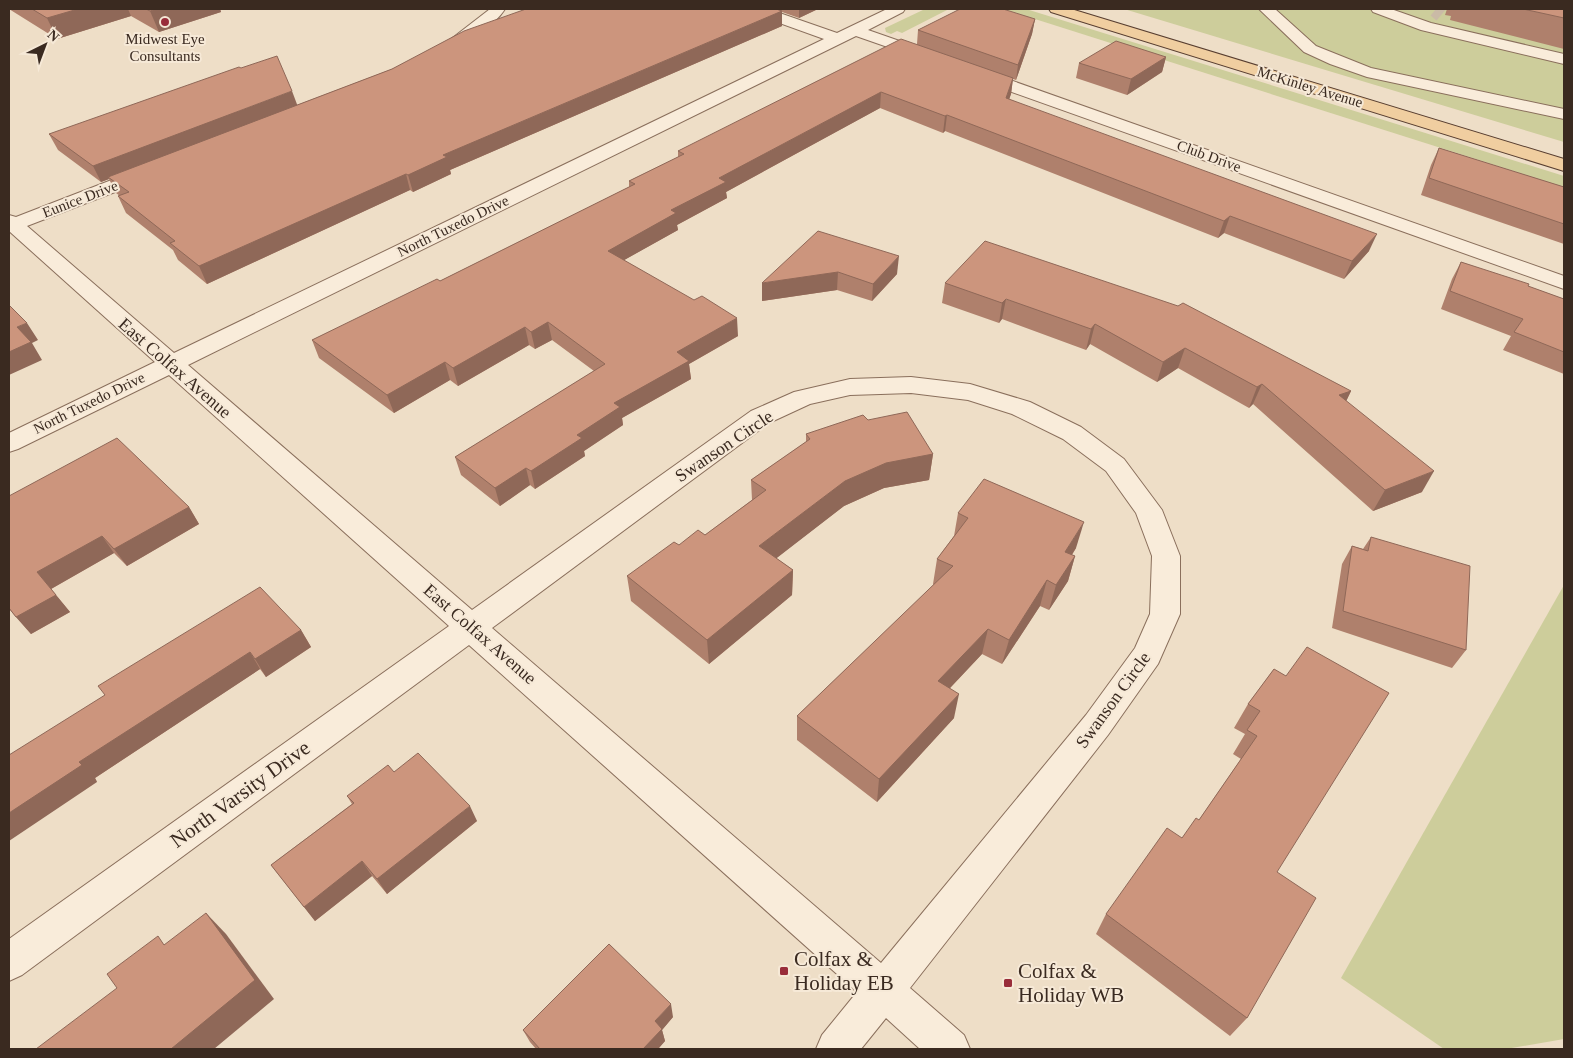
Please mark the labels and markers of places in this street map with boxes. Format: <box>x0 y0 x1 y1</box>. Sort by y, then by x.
marker: Midwest Eye Consultants <box>159 16 171 28</box>
place label: Midwest Eye Consultants <box>125 31 205 64</box>
place label: Colfax & Holiday EB <box>794 947 894 995</box>
place label: Colfax & Holiday WB <box>1018 959 1124 1007</box>
marker: Colfax & Holiday EB <box>778 965 790 977</box>
marker: Colfax & Holiday WB <box>1002 977 1014 989</box>

